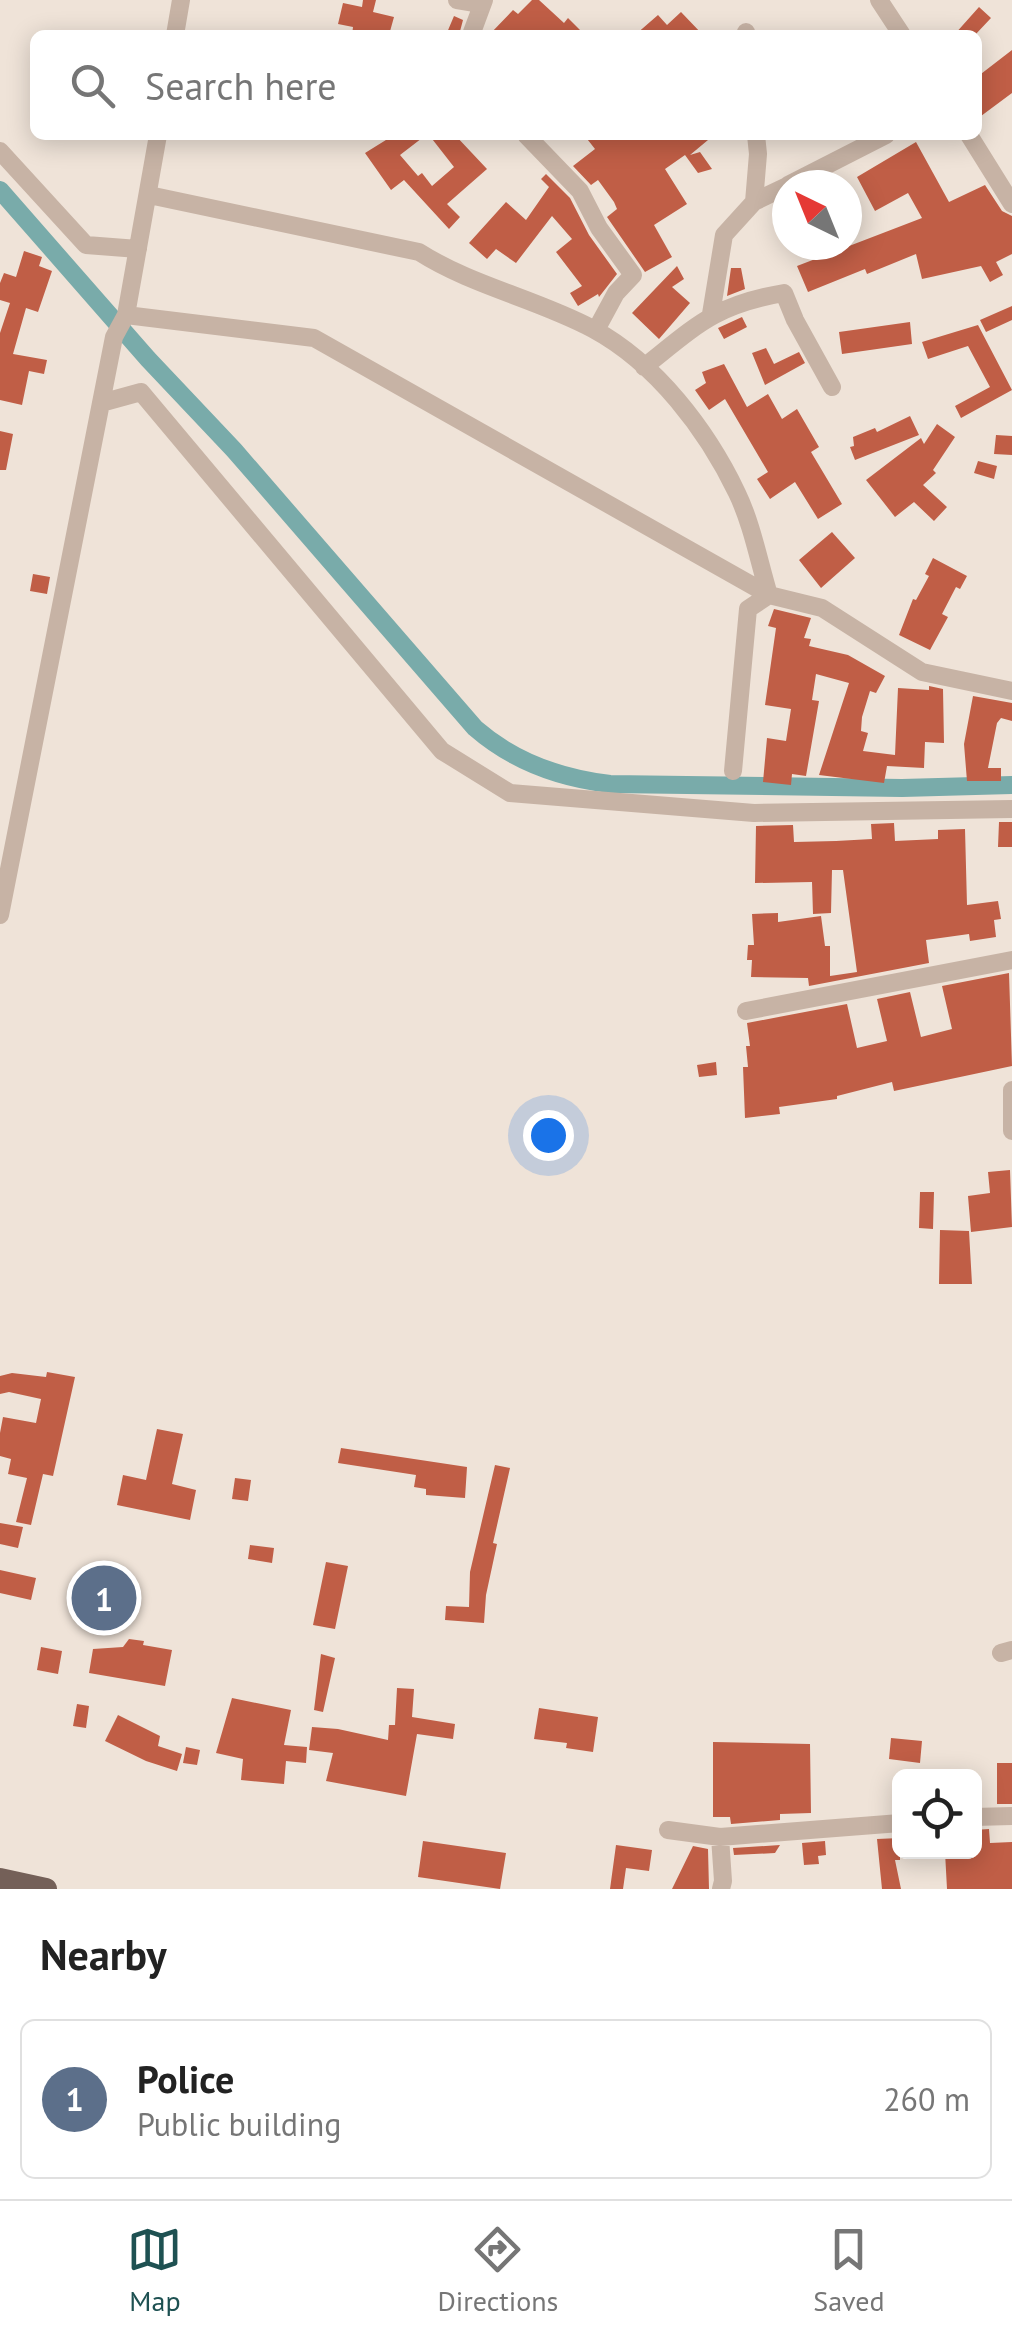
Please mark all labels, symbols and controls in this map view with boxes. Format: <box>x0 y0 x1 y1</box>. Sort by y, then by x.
search box <box>30 30 982 140</box>
icon: search <box>65 58 120 113</box>
text: Search here <box>145 61 337 110</box>
north arrow <box>772 170 862 260</box>
your location <box>523 1110 574 1161</box>
pin: 1 <box>72 1560 136 1636</box>
map controls <box>892 1769 982 1859</box>
button: locate <box>892 1769 982 1859</box>
text: Nearby <box>40 1927 167 1982</box>
text: Police <box>137 2054 234 2103</box>
text: 1 <box>65 2078 84 2120</box>
text: 260 m <box>883 2078 970 2120</box>
text: Public building <box>137 2103 341 2145</box>
tab: Map <box>127 2222 182 2319</box>
tab: Directions <box>437 2222 558 2319</box>
tab: Saved <box>813 2222 885 2319</box>

